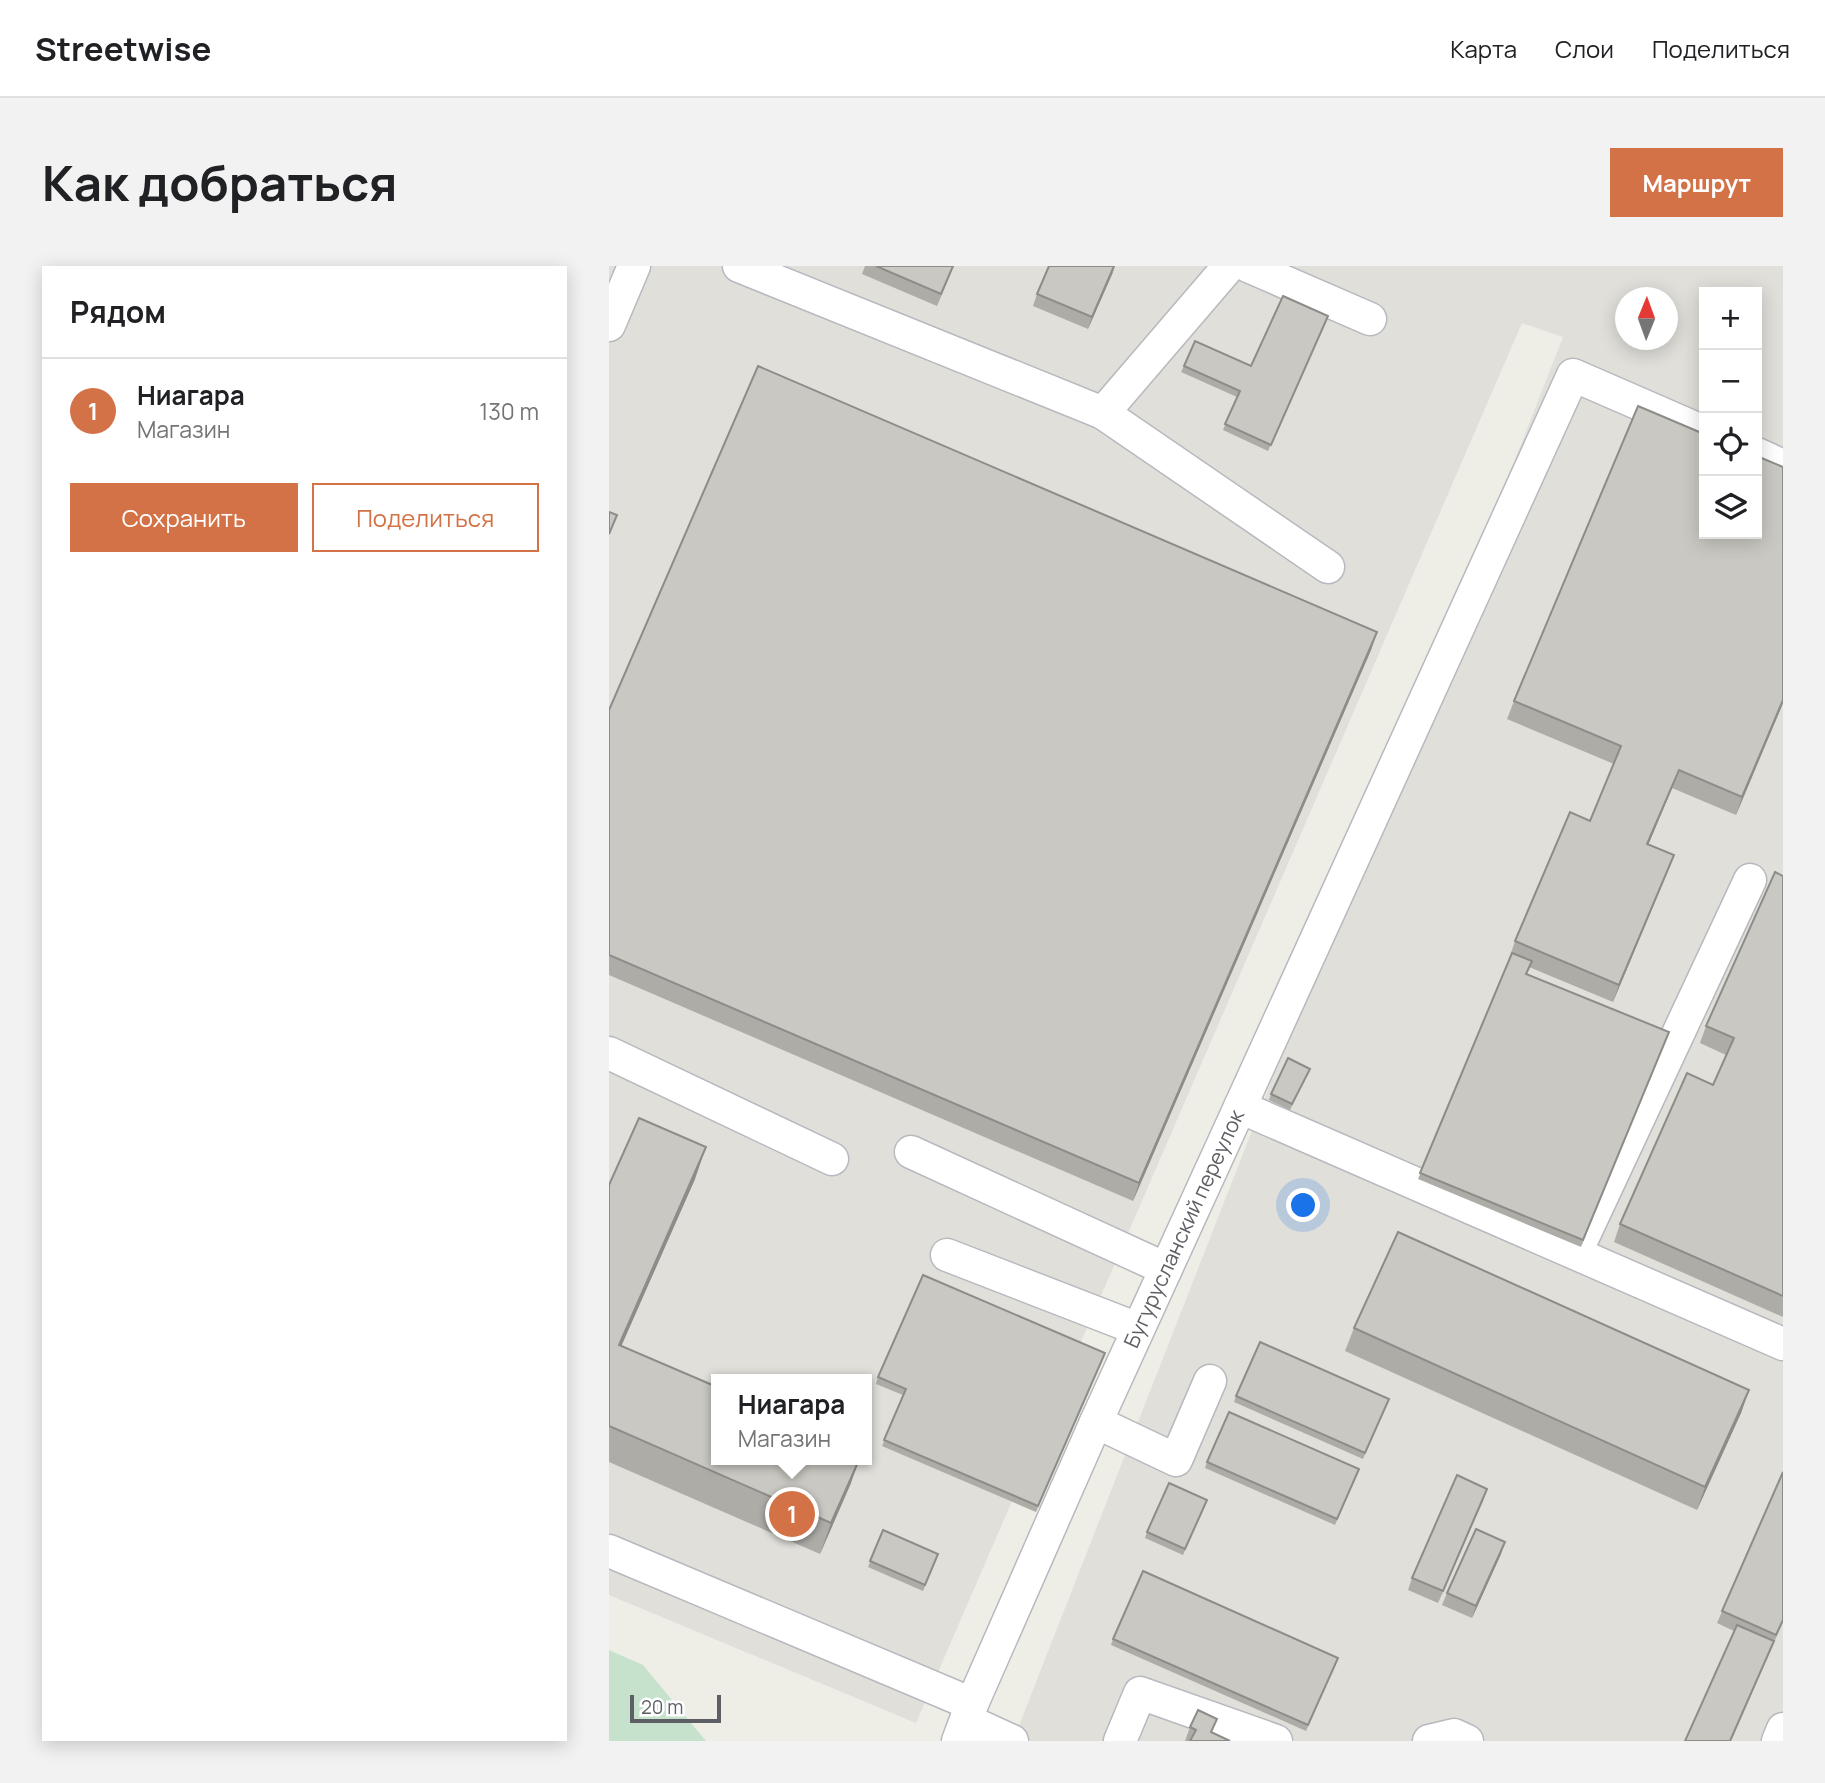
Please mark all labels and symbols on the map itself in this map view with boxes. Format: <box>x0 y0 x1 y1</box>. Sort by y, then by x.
north arrow <box>1615 287 1678 350</box>
street label: Бугурусланский переулок <box>1117 1104 1250 1352</box>
your location <box>1286 1188 1320 1222</box>
pin: 1 <box>769 1488 815 1540</box>
scale bar <box>630 1692 721 1724</box>

